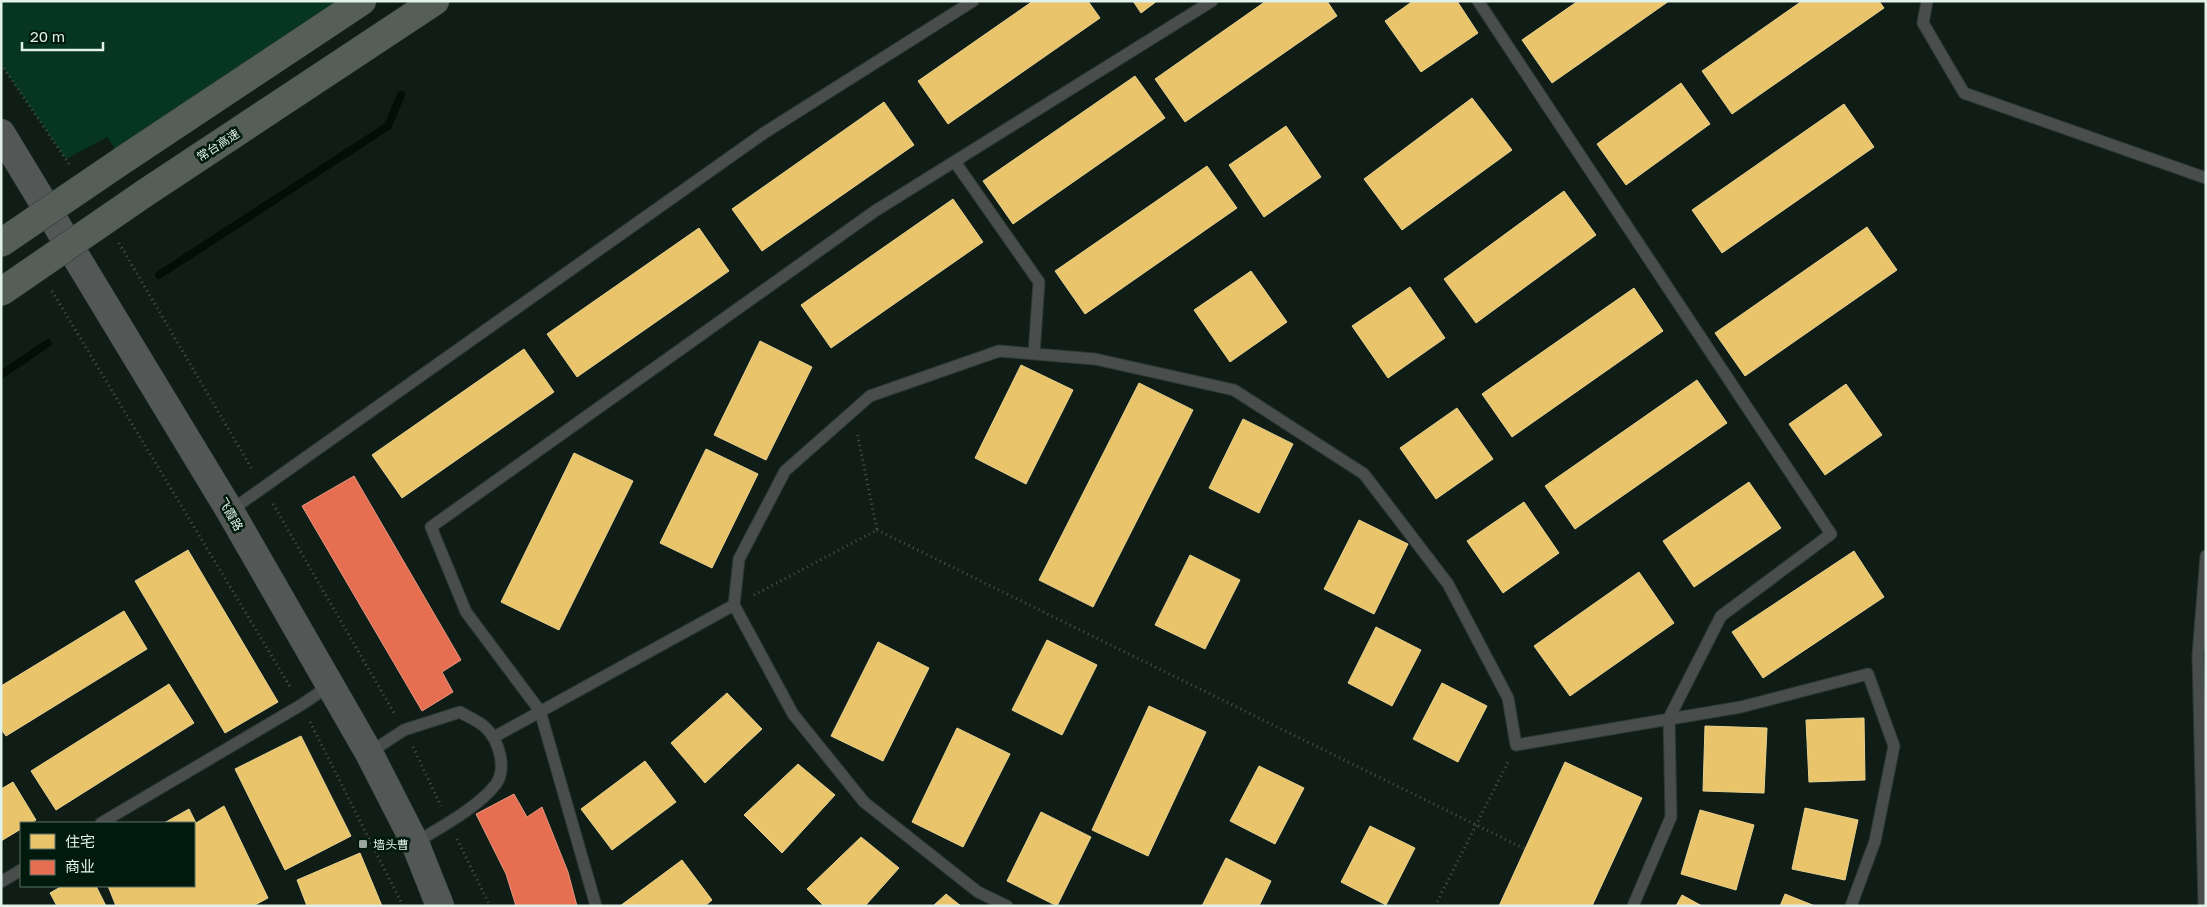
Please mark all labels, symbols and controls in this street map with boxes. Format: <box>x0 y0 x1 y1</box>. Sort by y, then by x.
scale bar <box>22 20 104 52</box>
text: 20 m <box>30 27 65 45</box>
street label: 常台高速 <box>194 126 242 164</box>
street label: 飞霞路 <box>216 495 246 533</box>
legend <box>20 822 195 887</box>
text: 住宅 <box>65 832 95 850</box>
place label: 墙头曹 <box>373 837 409 852</box>
marker: 墙头曹 <box>357 838 369 850</box>
text: 商业 <box>65 857 95 875</box>

